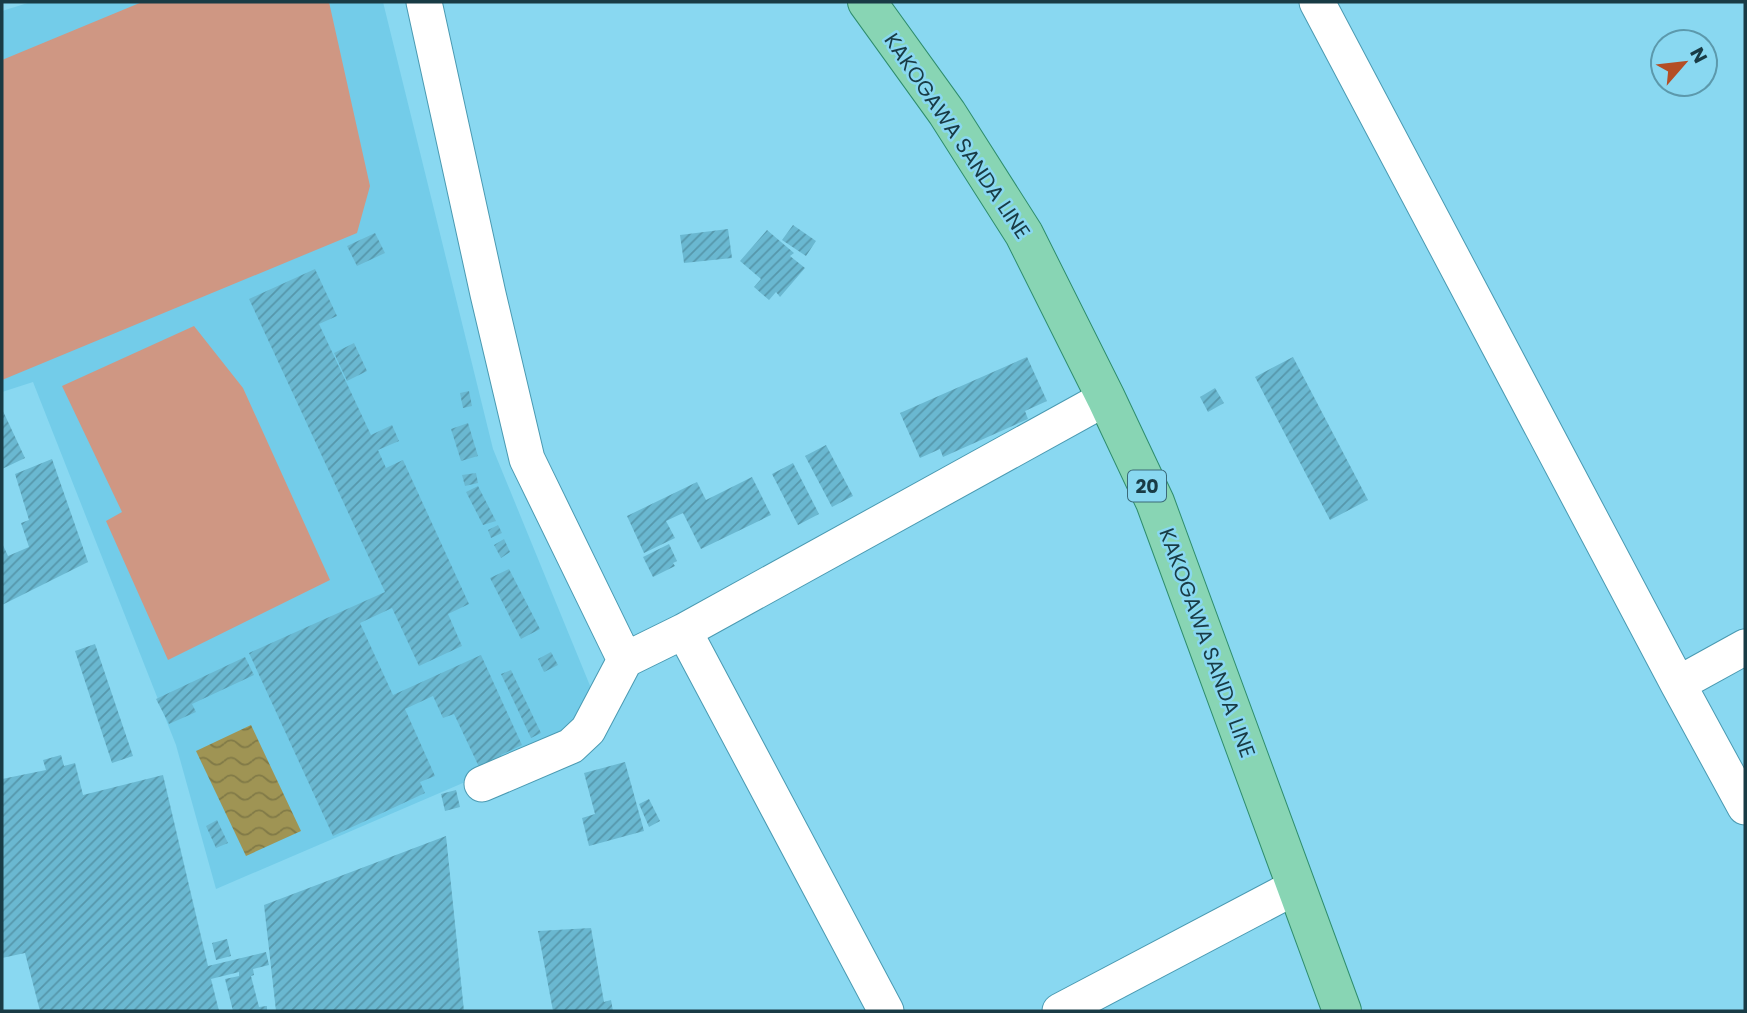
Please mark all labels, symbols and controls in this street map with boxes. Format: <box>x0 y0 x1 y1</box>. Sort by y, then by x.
street label: KAKOGAWA SANDA LINE <box>878 27 1037 244</box>
north arrow <box>1649 28 1719 98</box>
text: N <box>1683 43 1714 68</box>
road number: 20 <box>1128 471 1166 502</box>
street label: KAKOGAWA SANDA LINE <box>1152 524 1263 762</box>

